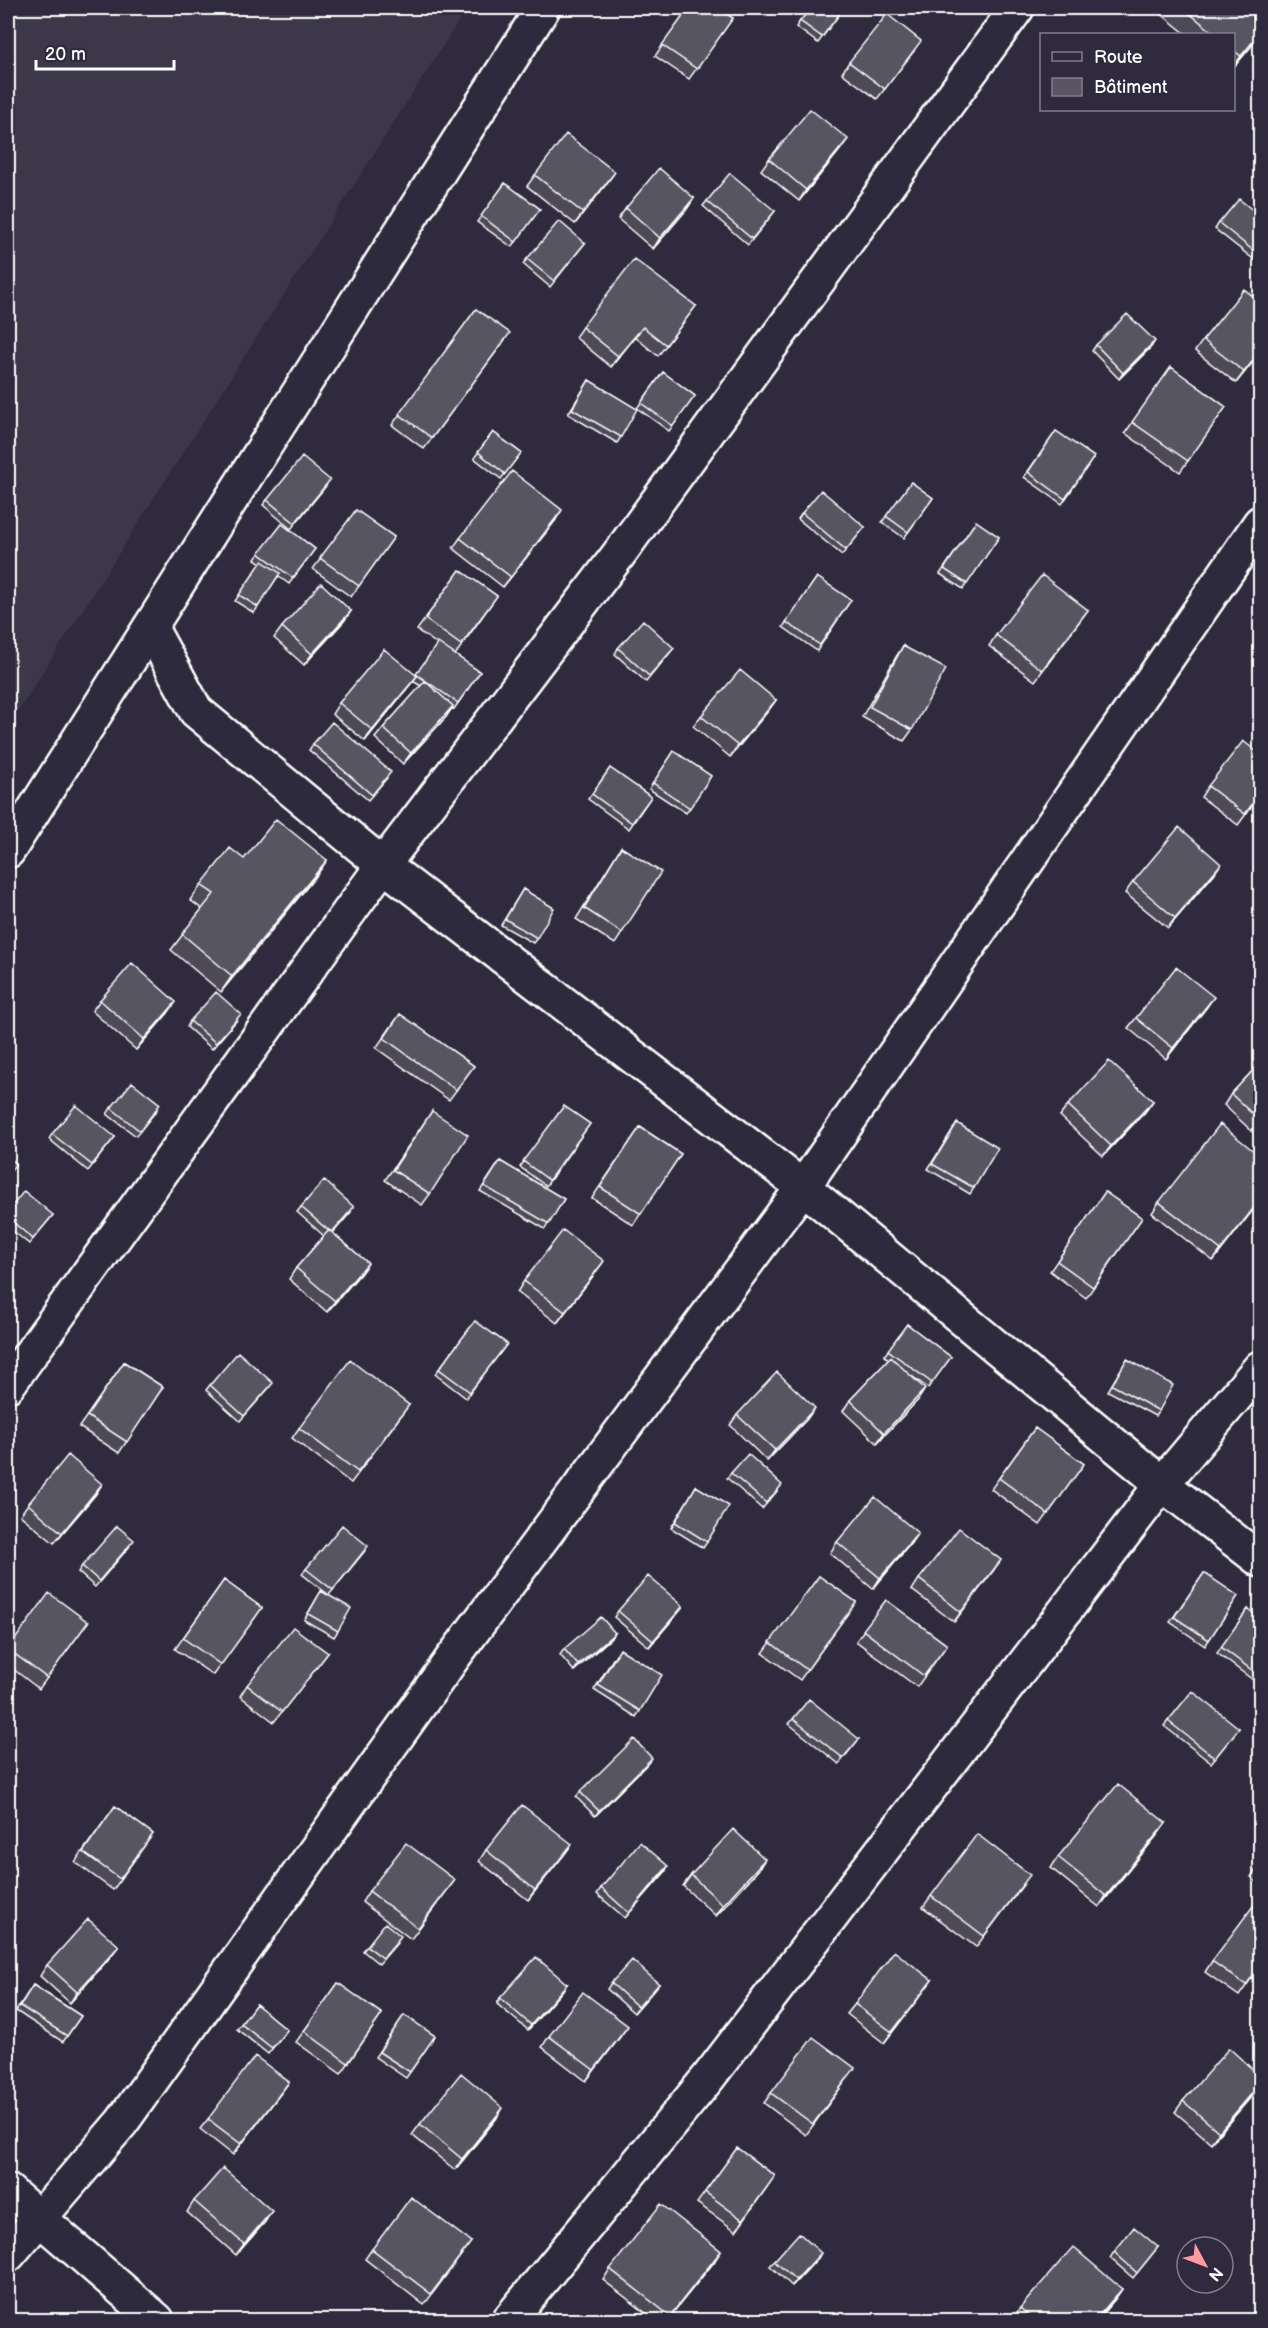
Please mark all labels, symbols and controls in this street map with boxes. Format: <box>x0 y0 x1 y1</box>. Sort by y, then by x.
scale bar <box>36 33 174 71</box>
legend <box>1040 33 1235 111</box>
text: 20 m <box>45 44 86 65</box>
text: Route <box>1094 47 1143 68</box>
text: Bâtiment <box>1094 77 1168 98</box>
north arrow <box>1175 2235 1235 2295</box>
text: N <box>1204 2263 1226 2285</box>

